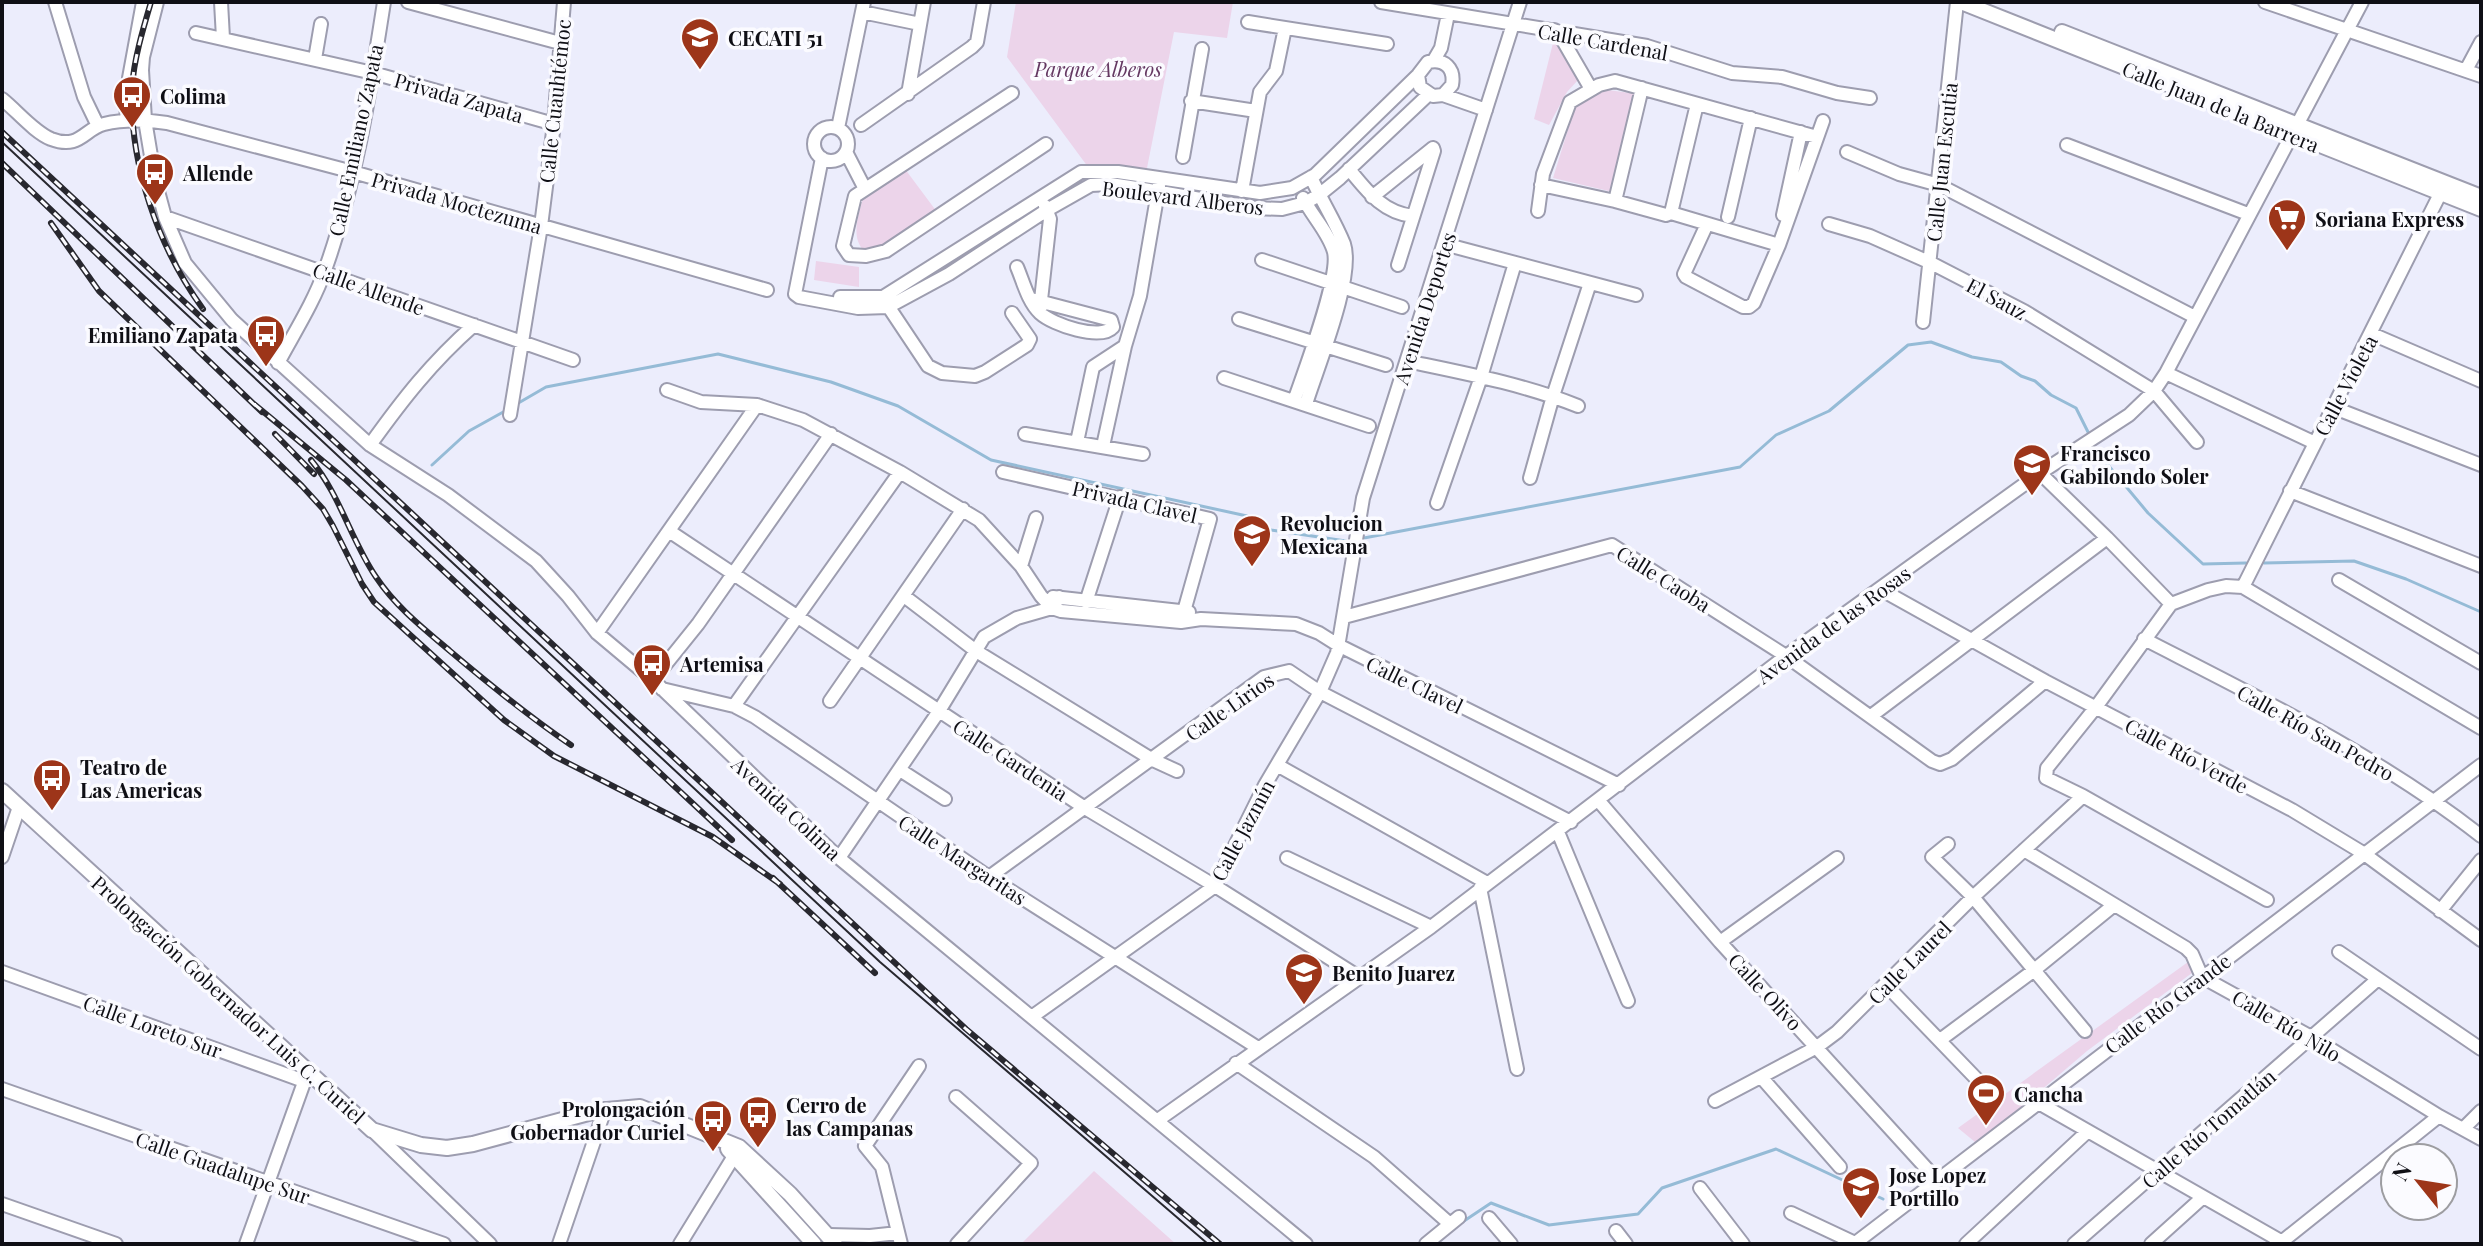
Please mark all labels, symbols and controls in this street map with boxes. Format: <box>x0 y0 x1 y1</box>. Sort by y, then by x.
school or university icon: CECATI 51 <box>679 16 721 71</box>
street label: Calle Cardenal <box>1536 16 1670 66</box>
street label: Calle Cuauhtémoc <box>532 18 576 184</box>
place label: CECATI 51 <box>728 24 824 51</box>
street label: Calle Emiliano Zapata <box>321 41 389 239</box>
street label: Calle Juan de la Barrera <box>2119 54 2324 158</box>
park label: Parque Alberos <box>1033 55 1162 82</box>
street label: Privada Zapata <box>391 66 527 128</box>
bus stop icon: Colima <box>111 74 153 129</box>
street label: Calle Juan Escutia <box>1919 81 1963 243</box>
place label: Colima <box>160 82 227 109</box>
bus stop icon: Allende <box>134 151 176 206</box>
place label: Allende <box>182 159 253 186</box>
street label: Privada Moctezuma <box>369 165 545 239</box>
street label: Boulevard Alberos <box>1101 174 1265 220</box>
supermarket icon: Soriana Express <box>2266 197 2308 252</box>
place label: Soriana Express <box>2315 205 2464 232</box>
street label: Avenida Deportes <box>1386 228 1461 389</box>
street label: Calle Allende <box>309 255 429 321</box>
street label: El Sauz <box>1962 271 2032 325</box>
bus stop icon: Emiliano Zapata <box>245 313 287 368</box>
place label: Emiliano Zapata <box>88 321 239 348</box>
street label: Calle Violeta <box>2307 330 2383 440</box>
place label: Francisco Gabilondo Soler <box>2060 439 2209 489</box>
school or university icon: Francisco Gabilondo Soler <box>2011 442 2053 497</box>
street label: Privada Clavel <box>1070 474 1200 529</box>
place label: Revolucion Mexicana <box>1280 509 1384 559</box>
school or university icon: Revolucion Mexicana <box>1231 513 1273 568</box>
street label: Calle Caoba <box>1612 538 1716 618</box>
street label: Avenida de las Rosas <box>1750 559 1915 690</box>
bus stop icon: Artemisa <box>631 642 673 697</box>
street label: Calle Clavel <box>1362 649 1468 719</box>
place label: Artemisa <box>679 650 764 677</box>
street label: Calle Lirios <box>1179 666 1279 746</box>
street label: Calle Río San Pedro <box>2233 678 2399 786</box>
street label: Calle Río Verde <box>2121 711 2253 799</box>
street label: Calle Gardenia <box>948 712 1074 806</box>
street label: Avenida Colima <box>726 750 848 866</box>
place label: Teatro de Las Americas <box>80 753 202 803</box>
bus stop icon: Teatro de Las Americas <box>31 757 73 812</box>
street label: Calle Jazmín <box>1204 775 1280 885</box>
street label: Calle Margaritas <box>894 808 1032 910</box>
street label: Prolongación Gobernador Luis C. Curiel <box>87 869 372 1129</box>
street label: Calle Laurel <box>1861 914 1957 1010</box>
street label: Calle Olivo <box>1723 946 1809 1036</box>
street label: Calle Río Grande <box>2098 947 2236 1059</box>
school or university icon: Benito Juarez <box>1283 951 1325 1006</box>
place label: Benito Juarez <box>1332 959 1455 986</box>
street label: Calle Río Nilo <box>2228 983 2346 1067</box>
street label: Calle Loreto Sur <box>80 988 226 1064</box>
street label: Calle Río Tomatlán <box>2135 1062 2281 1194</box>
sports icon: Cancha <box>1965 1072 2007 1127</box>
place label: Cancha <box>2014 1080 2084 1107</box>
place label: Cerro de las Campanas <box>786 1091 913 1141</box>
bus stop icon: Cerro de las Campanas <box>737 1094 779 1149</box>
place label: Prolongación Gobernador Curiel <box>510 1095 686 1145</box>
bus stop icon: Prolongación Gobernador Curiel <box>692 1098 734 1153</box>
street label: Calle Guadalupe Sur <box>132 1124 314 1210</box>
north arrow <box>2379 1142 2459 1222</box>
text: N <box>2384 1157 2418 1186</box>
place label: Jose Lopez Portillo <box>1888 1161 1986 1211</box>
school or university icon: Jose Lopez Portillo <box>1840 1165 1882 1220</box>

